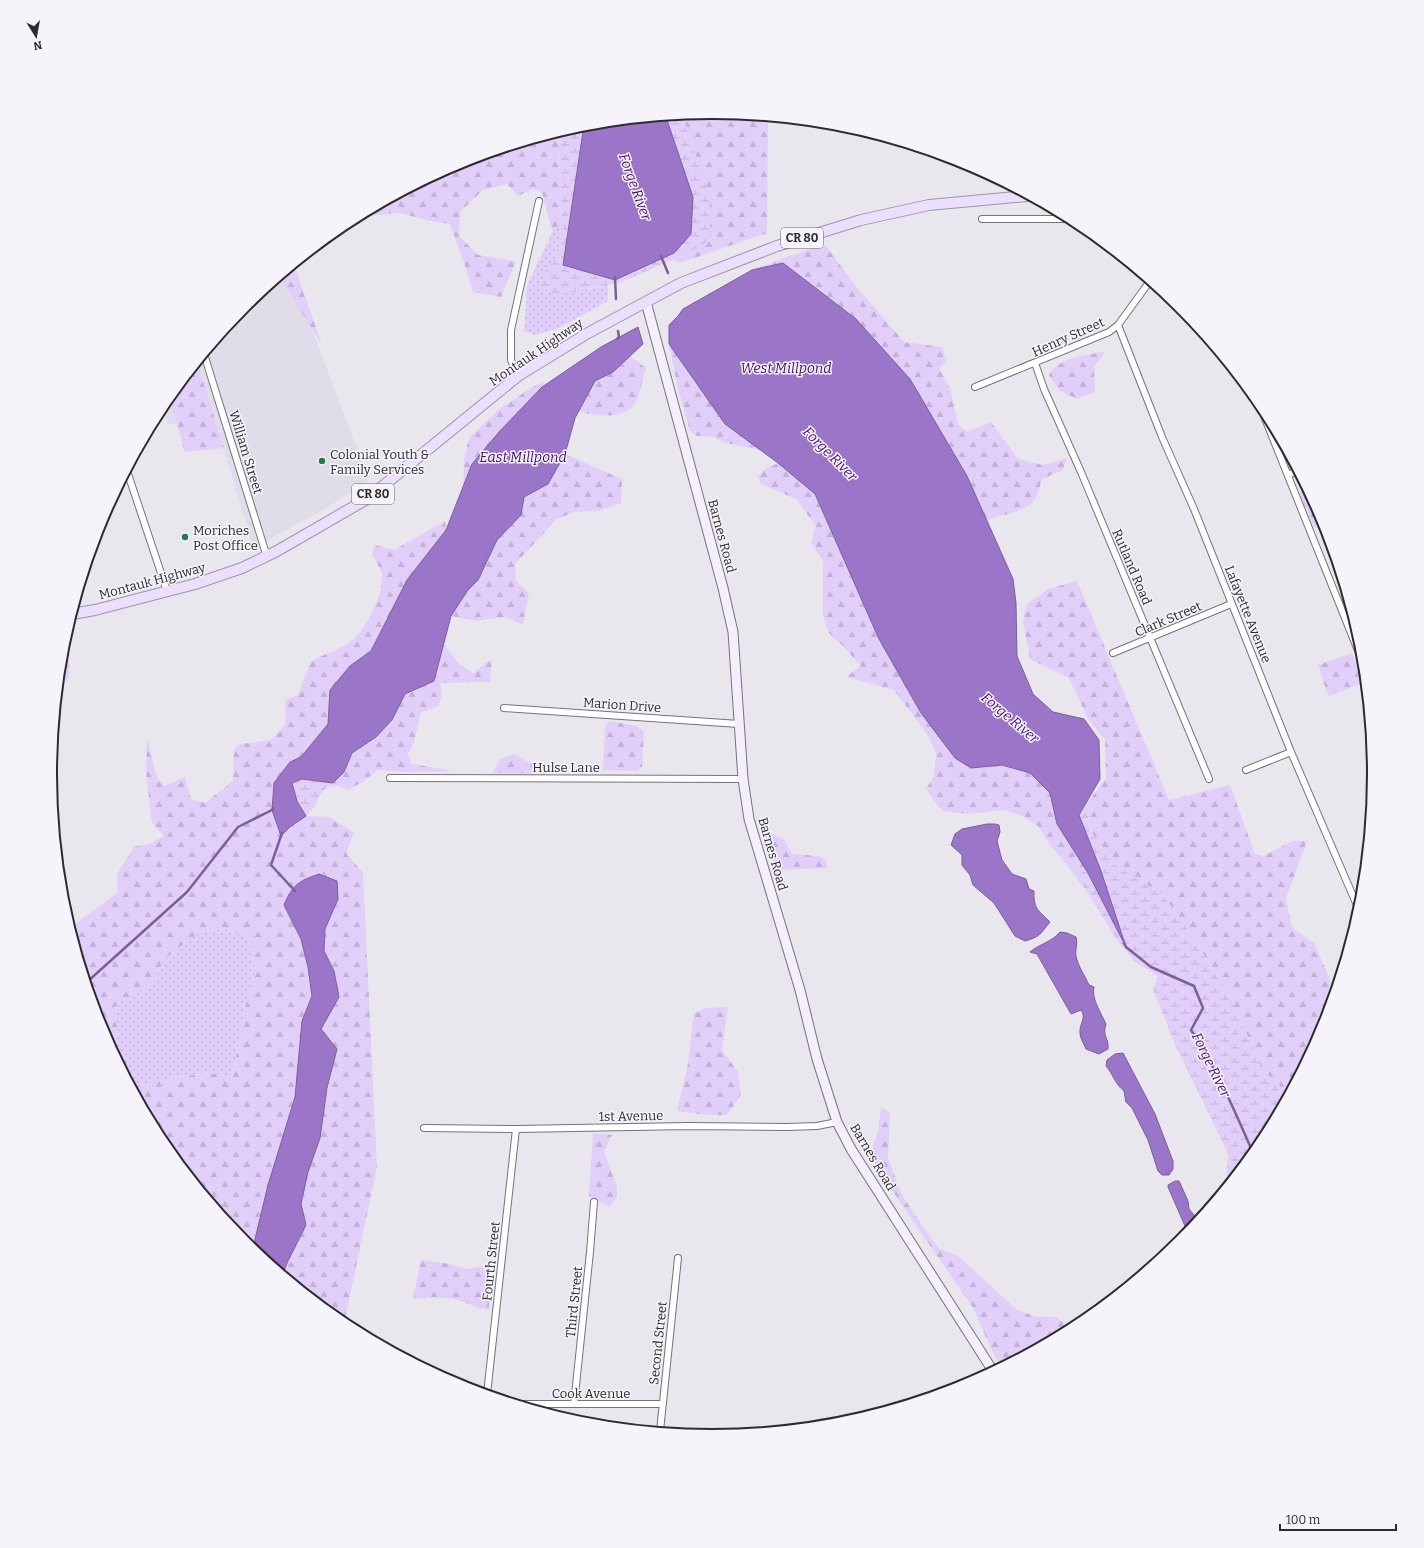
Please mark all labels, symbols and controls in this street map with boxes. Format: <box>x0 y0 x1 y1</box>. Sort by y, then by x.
north arrow <box>16 16 56 56</box>
text: N <box>32 38 43 53</box>
water label: Forge River <box>615 151 655 224</box>
road number: CR 80 <box>781 228 823 248</box>
street label: Henry Street <box>1030 314 1107 360</box>
street label: Montauk Highway <box>486 315 586 389</box>
water label: West Millpond <box>740 360 832 377</box>
street label: William Street <box>226 408 266 496</box>
water label: Forge River <box>799 423 862 486</box>
place label: Colonial Youth & Family Services <box>330 447 429 477</box>
water label: East Millpond <box>479 449 567 466</box>
marker: Colonial Youth & Family Services <box>317 456 327 466</box>
road number: CR 80 <box>352 484 394 504</box>
street label: Barnes Road <box>705 498 739 575</box>
place label: Moriches Post Office <box>193 523 258 553</box>
street label: Rutland Road <box>1109 527 1155 607</box>
marker: Moriches Post Office <box>180 532 190 542</box>
street label: Montauk Highway <box>97 560 207 602</box>
street label: Lafayette Avenue <box>1222 563 1274 665</box>
street label: Clark Street <box>1132 598 1204 640</box>
water label: Forge River <box>978 689 1043 748</box>
street label: Marion Drive <box>582 695 662 715</box>
street label: Hulse Lane <box>532 760 600 775</box>
street label: Barnes Road <box>755 816 791 893</box>
water label: Forge River <box>1188 1030 1235 1101</box>
street label: 1st Avenue <box>599 1108 663 1124</box>
street label: Barnes Road <box>847 1121 899 1193</box>
street label: Fourth Street <box>479 1220 503 1302</box>
street label: Third Street <box>563 1265 585 1339</box>
street label: Second Street <box>646 1300 670 1385</box>
street label: Cook Avenue <box>552 1386 630 1401</box>
scale bar <box>1280 1506 1396 1532</box>
text: 100 m <box>1286 1513 1321 1527</box>

